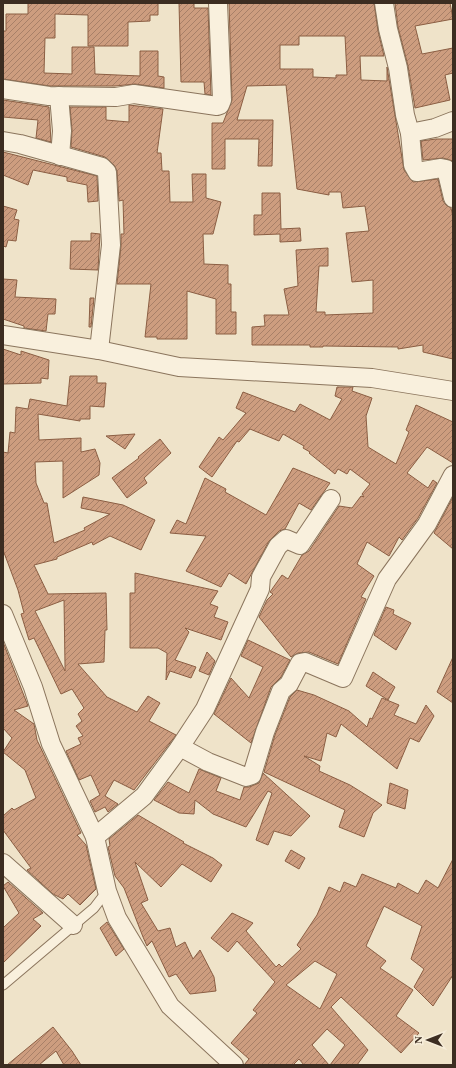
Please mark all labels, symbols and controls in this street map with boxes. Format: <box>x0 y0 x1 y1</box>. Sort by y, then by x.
north arrow <box>408 1020 448 1060</box>
text: N <box>412 1036 424 1044</box>

